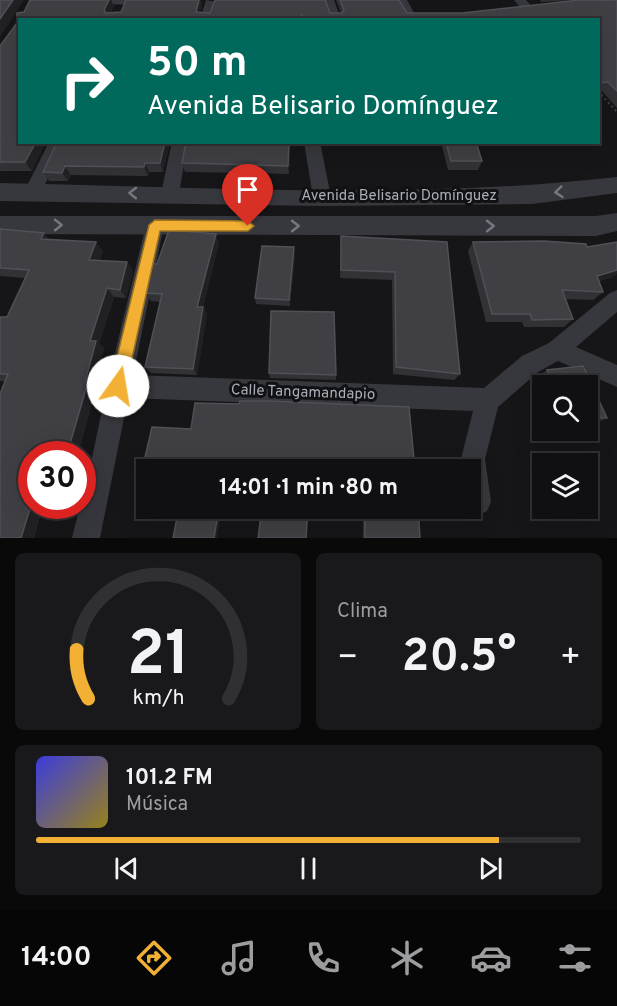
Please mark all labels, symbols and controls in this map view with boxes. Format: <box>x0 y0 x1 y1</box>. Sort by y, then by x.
text: 50 m <box>147 38 248 91</box>
icon: right <box>48 42 126 120</box>
text: Avenida Belisario Domínguez <box>147 90 499 124</box>
pin <box>222 164 273 226</box>
icon: arrive <box>231 173 264 206</box>
one-way arrow <box>554 185 563 198</box>
one-way arrow <box>129 187 138 199</box>
street label: Avenida Belisario Domínguez <box>301 187 497 206</box>
one-way arrow <box>54 219 63 231</box>
one-way arrow <box>291 220 300 232</box>
one-way arrow <box>486 220 495 232</box>
position arrow <box>86 354 150 418</box>
map controls <box>532 375 598 519</box>
button: search <box>532 375 598 441</box>
street label: Calle Tangamandapio <box>231 381 375 405</box>
speed limit sign: 30 <box>18 441 96 519</box>
button: layers <box>532 453 598 519</box>
text: 14:01 · 1 min · 80 m <box>219 475 398 502</box>
text: Clima <box>337 599 388 625</box>
text: 21 <box>126 618 190 697</box>
text: 20.5° <box>402 630 516 687</box>
text: − <box>337 638 358 680</box>
text: + <box>560 638 581 680</box>
text: km/h <box>132 685 184 712</box>
text: 101.2 FM <box>126 765 213 792</box>
text: Música <box>126 792 188 818</box>
icon: previous <box>110 852 143 885</box>
icon: pause <box>292 852 325 885</box>
icon: next <box>474 852 507 885</box>
icon: directions <box>133 937 175 979</box>
icon: music <box>218 937 260 979</box>
icon: phone <box>302 937 344 979</box>
icon: climate <box>386 937 428 979</box>
icon: car <box>470 937 512 979</box>
icon: filters <box>554 937 596 979</box>
text: 14:00 <box>21 941 91 975</box>

